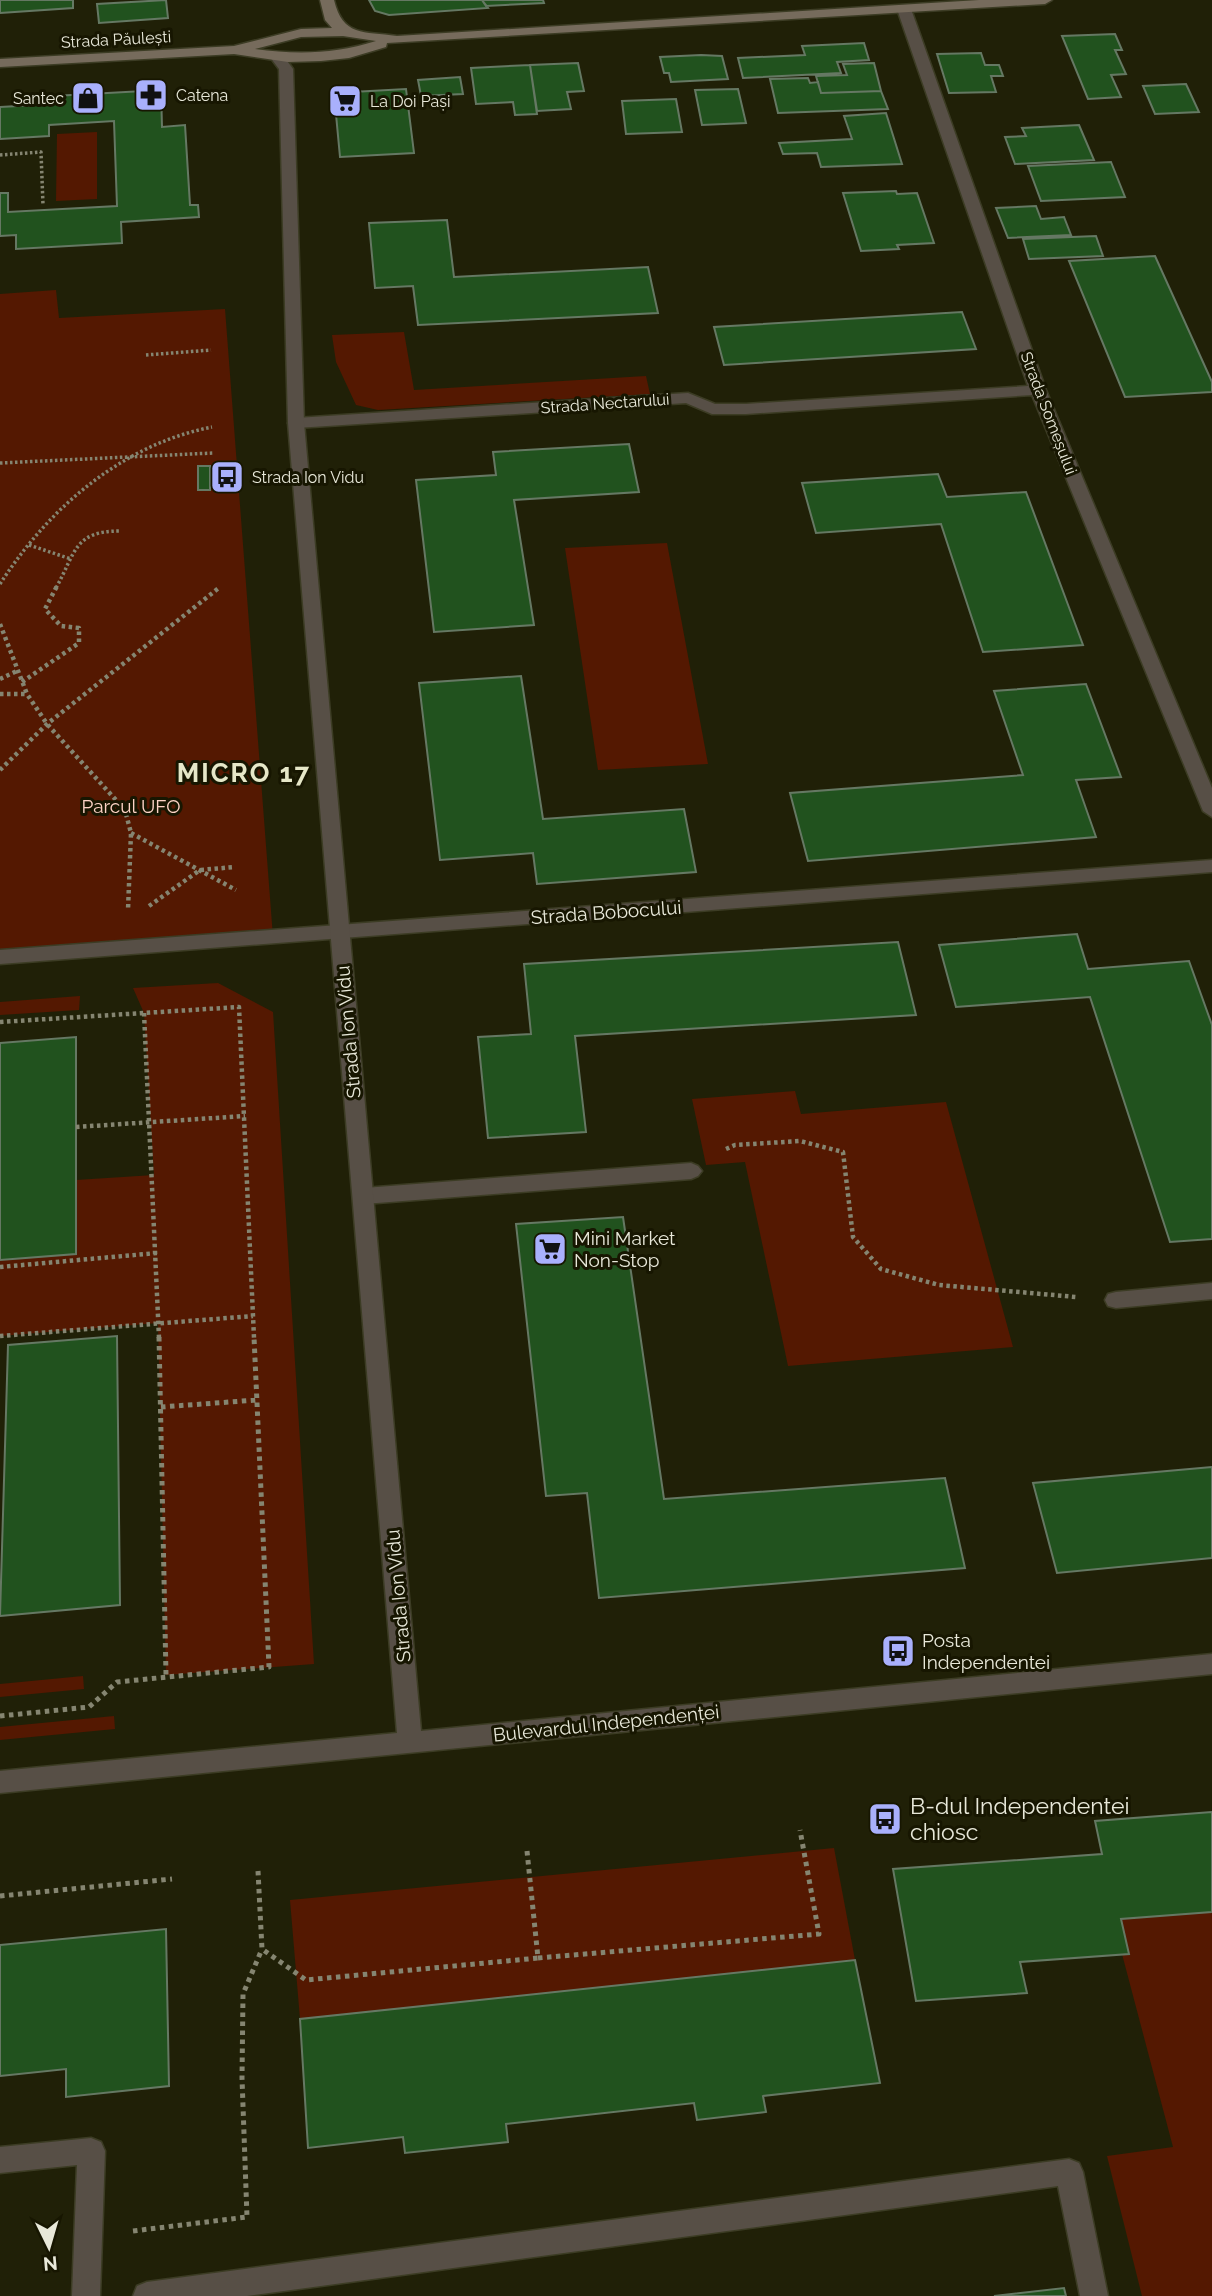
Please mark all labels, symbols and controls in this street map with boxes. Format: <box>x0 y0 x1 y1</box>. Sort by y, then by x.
street label: Strada Păulești <box>60 27 172 52</box>
pharmacy icon: Catena <box>132 76 170 114</box>
shop icon: Santec <box>69 79 107 117</box>
supermarket icon: La Doi Pași <box>326 82 364 120</box>
place label: Catena <box>176 86 228 105</box>
place label: Santec <box>13 89 64 108</box>
place label: La Doi Pași <box>370 92 450 111</box>
street label: Strada Someșului <box>1016 349 1081 477</box>
street label: Strada Nectarului <box>540 390 670 417</box>
bus stop icon: Strada Ion Vidu <box>208 458 246 496</box>
place label: Strada Ion Vidu <box>252 468 364 487</box>
district label: MICRO 17 <box>177 758 311 788</box>
park label: Parcul UFO <box>81 795 181 817</box>
street label: Strada Bobocului <box>530 896 682 928</box>
street label: Strada Ion Vidu <box>331 965 365 1099</box>
place label: Mini Market Non-Stop <box>574 1227 676 1271</box>
supermarket icon: Mini Market Non-Stop <box>531 1230 569 1268</box>
street label: Strada Ion Vidu <box>381 1529 415 1663</box>
place label: Posta Independentei <box>922 1629 1050 1673</box>
bus stop icon: Posta Independentei <box>879 1632 917 1670</box>
street label: Bulevardul Independenței <box>492 1700 720 1746</box>
place label: B-dul Independentei chiosc <box>910 1792 1130 1845</box>
bus stop icon: B-dul Independentei chiosc <box>866 1800 904 1838</box>
north arrow <box>14 2212 84 2282</box>
text: N <box>42 2252 59 2276</box>

